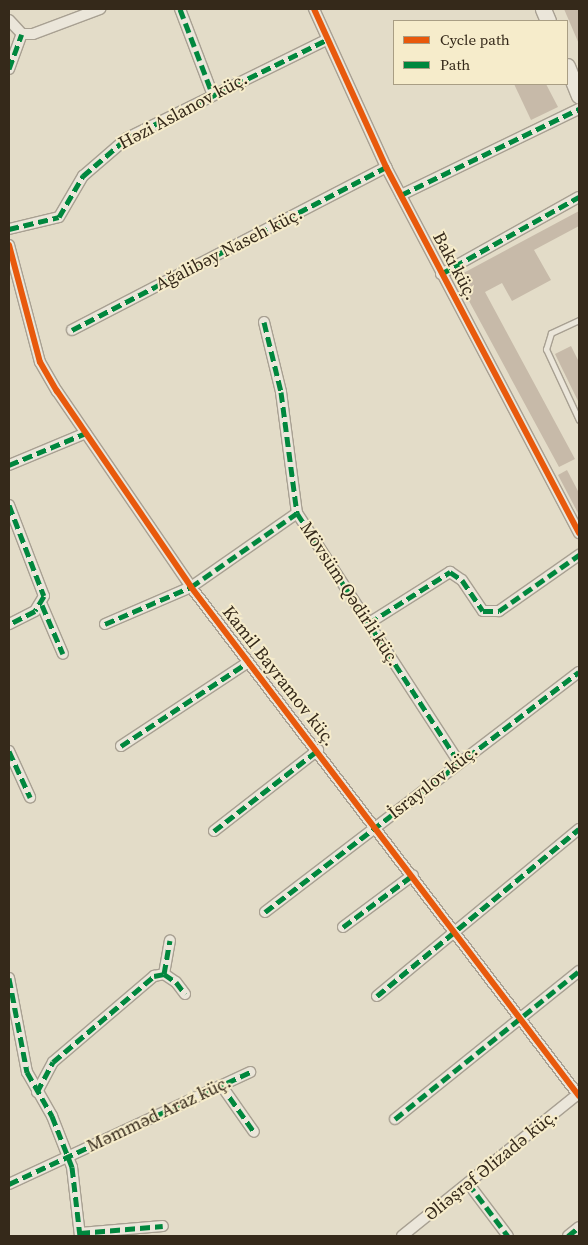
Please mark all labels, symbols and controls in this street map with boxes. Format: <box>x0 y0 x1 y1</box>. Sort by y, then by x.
legend <box>393 20 568 85</box>
text: Cycle path <box>440 29 510 50</box>
text: Path <box>440 54 470 75</box>
street label: Həzi Aslanov küç. <box>115 68 251 154</box>
street label: Ağalibəy Naseh küç. <box>152 203 306 295</box>
street label: Bakı küç. <box>428 228 482 304</box>
street label: Mövsüm Qədirli küç. <box>295 518 405 670</box>
street label: Kamil Bayramov küç. <box>218 602 340 750</box>
street label: İsrayılov küç. <box>384 740 482 824</box>
street label: Məmməd Araz küç. <box>83 1071 235 1157</box>
street label: Əliəşrəf Əlizadə küç. <box>420 1105 562 1225</box>

